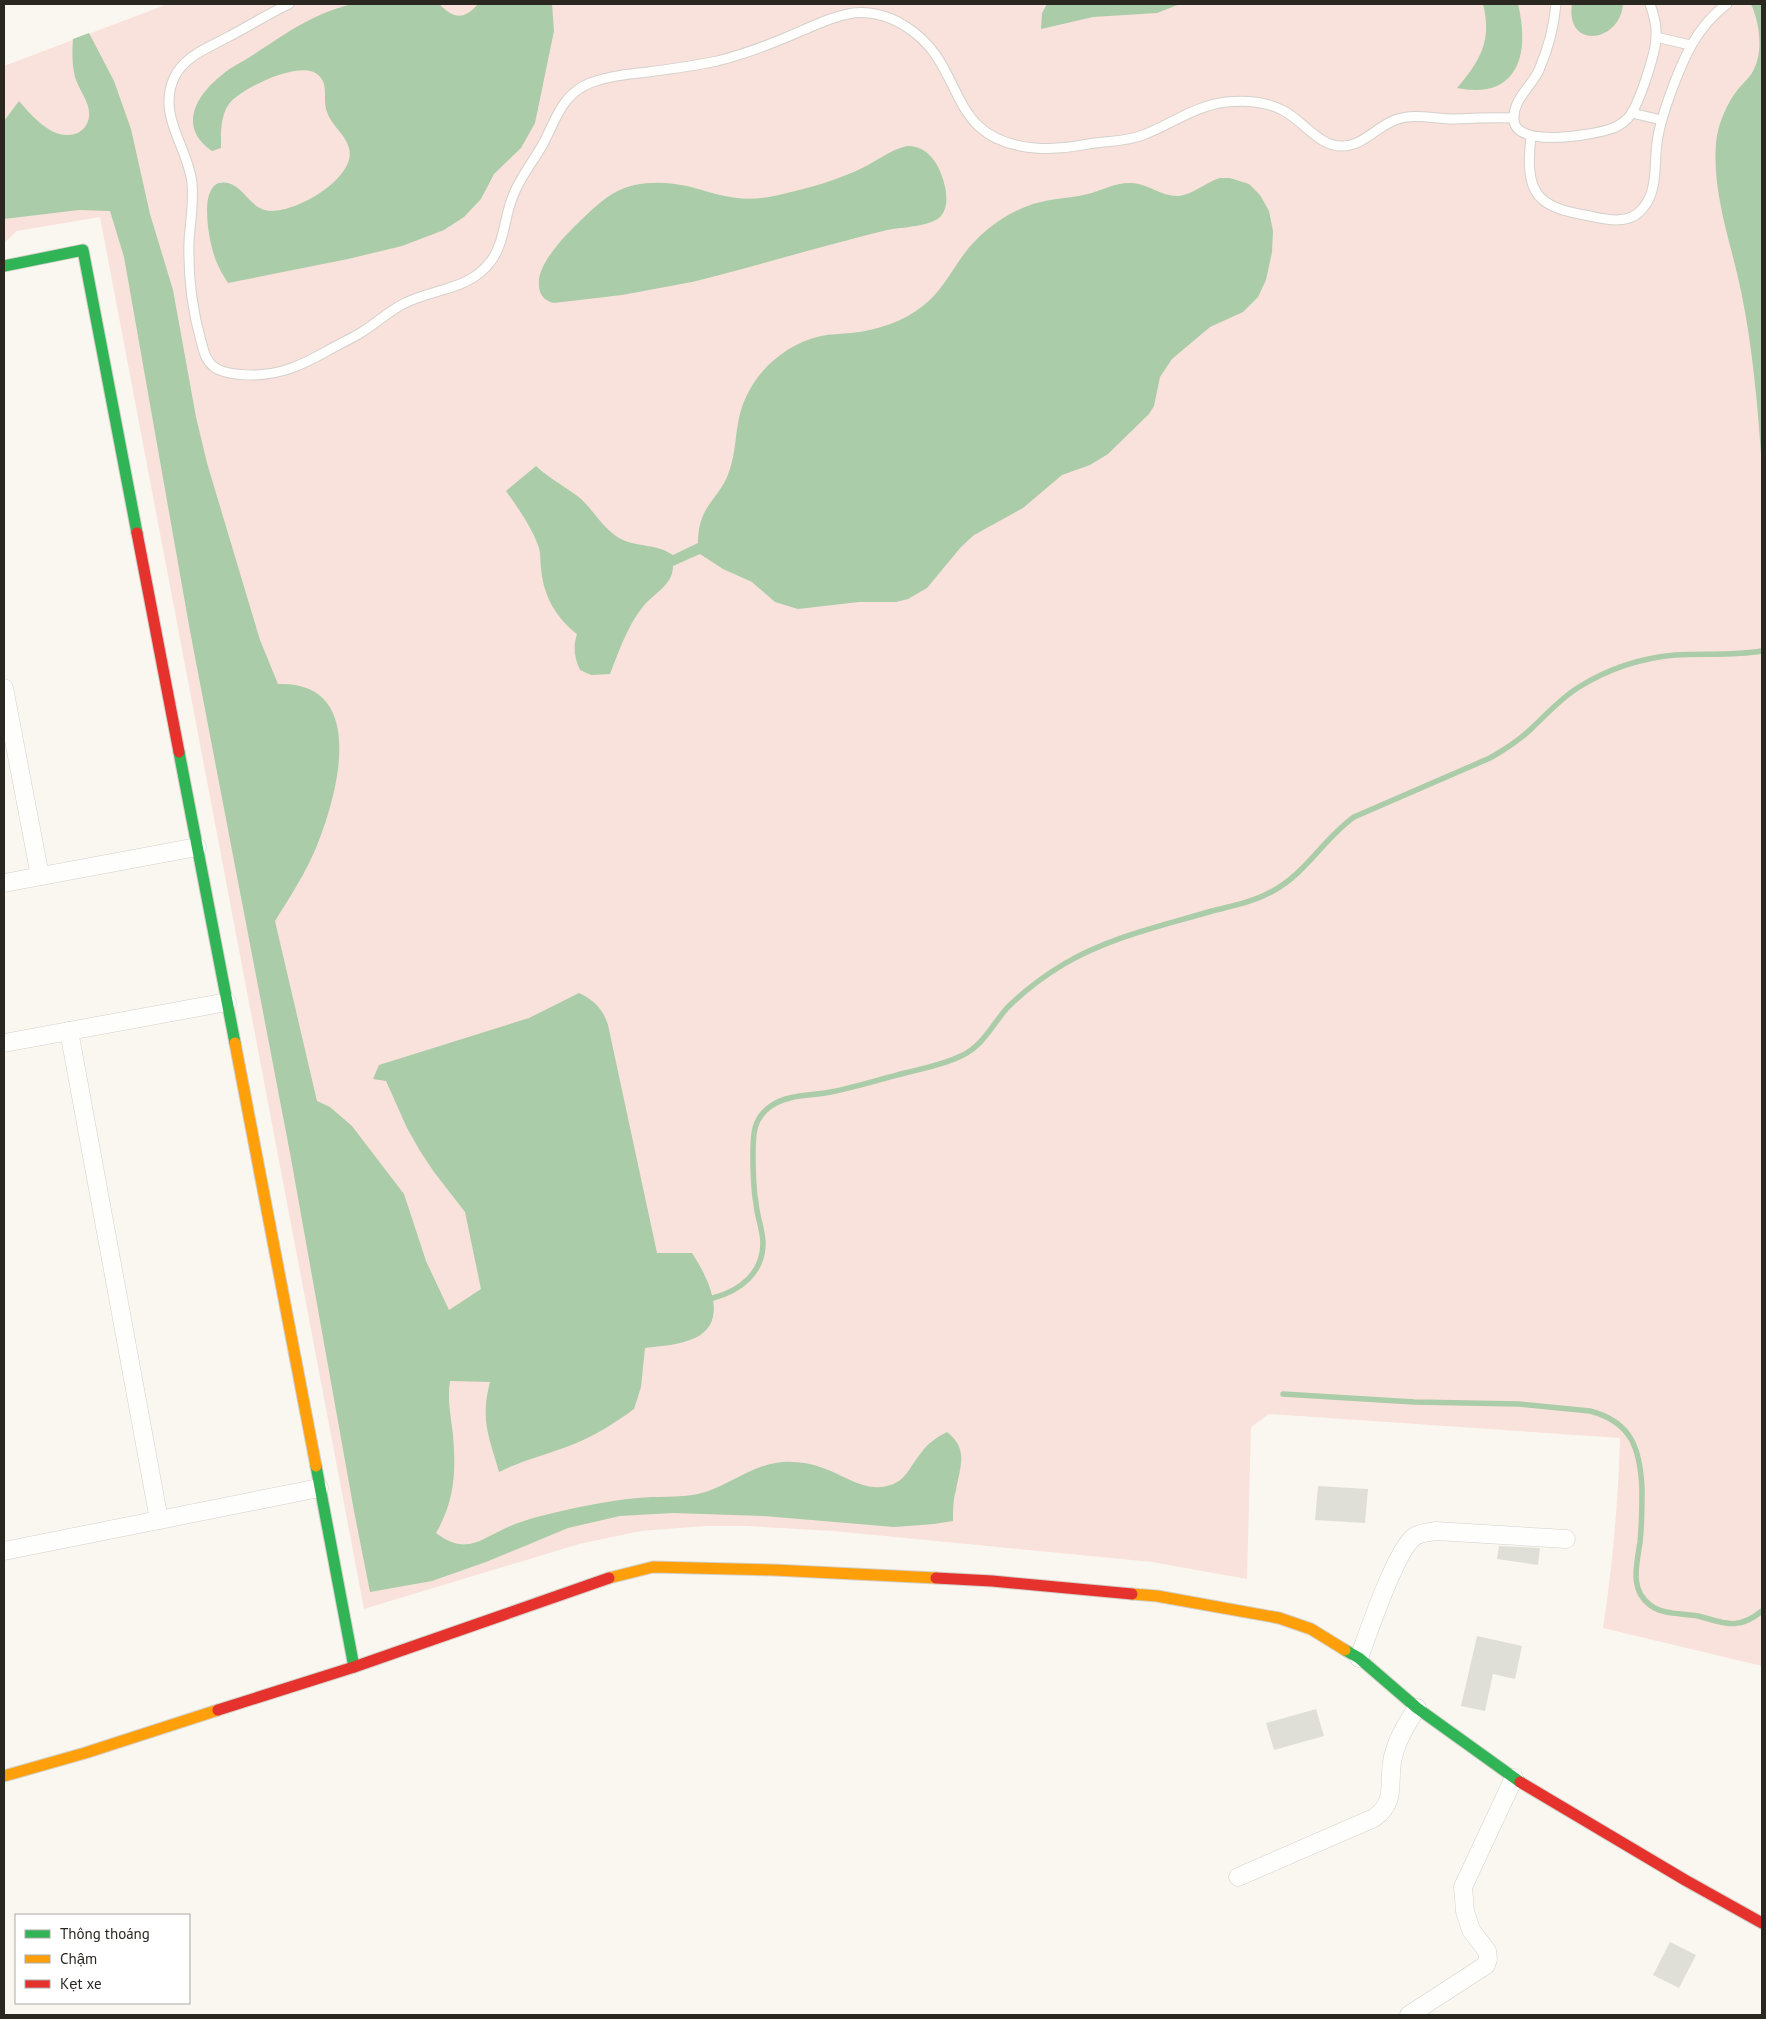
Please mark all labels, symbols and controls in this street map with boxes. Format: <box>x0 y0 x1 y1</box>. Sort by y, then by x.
legend <box>15 1914 190 2004</box>
text: Thông thoáng <box>60 1924 150 1943</box>
text: Chậm <box>60 1949 97 1968</box>
text: Kẹt xe <box>60 1974 102 1993</box>

